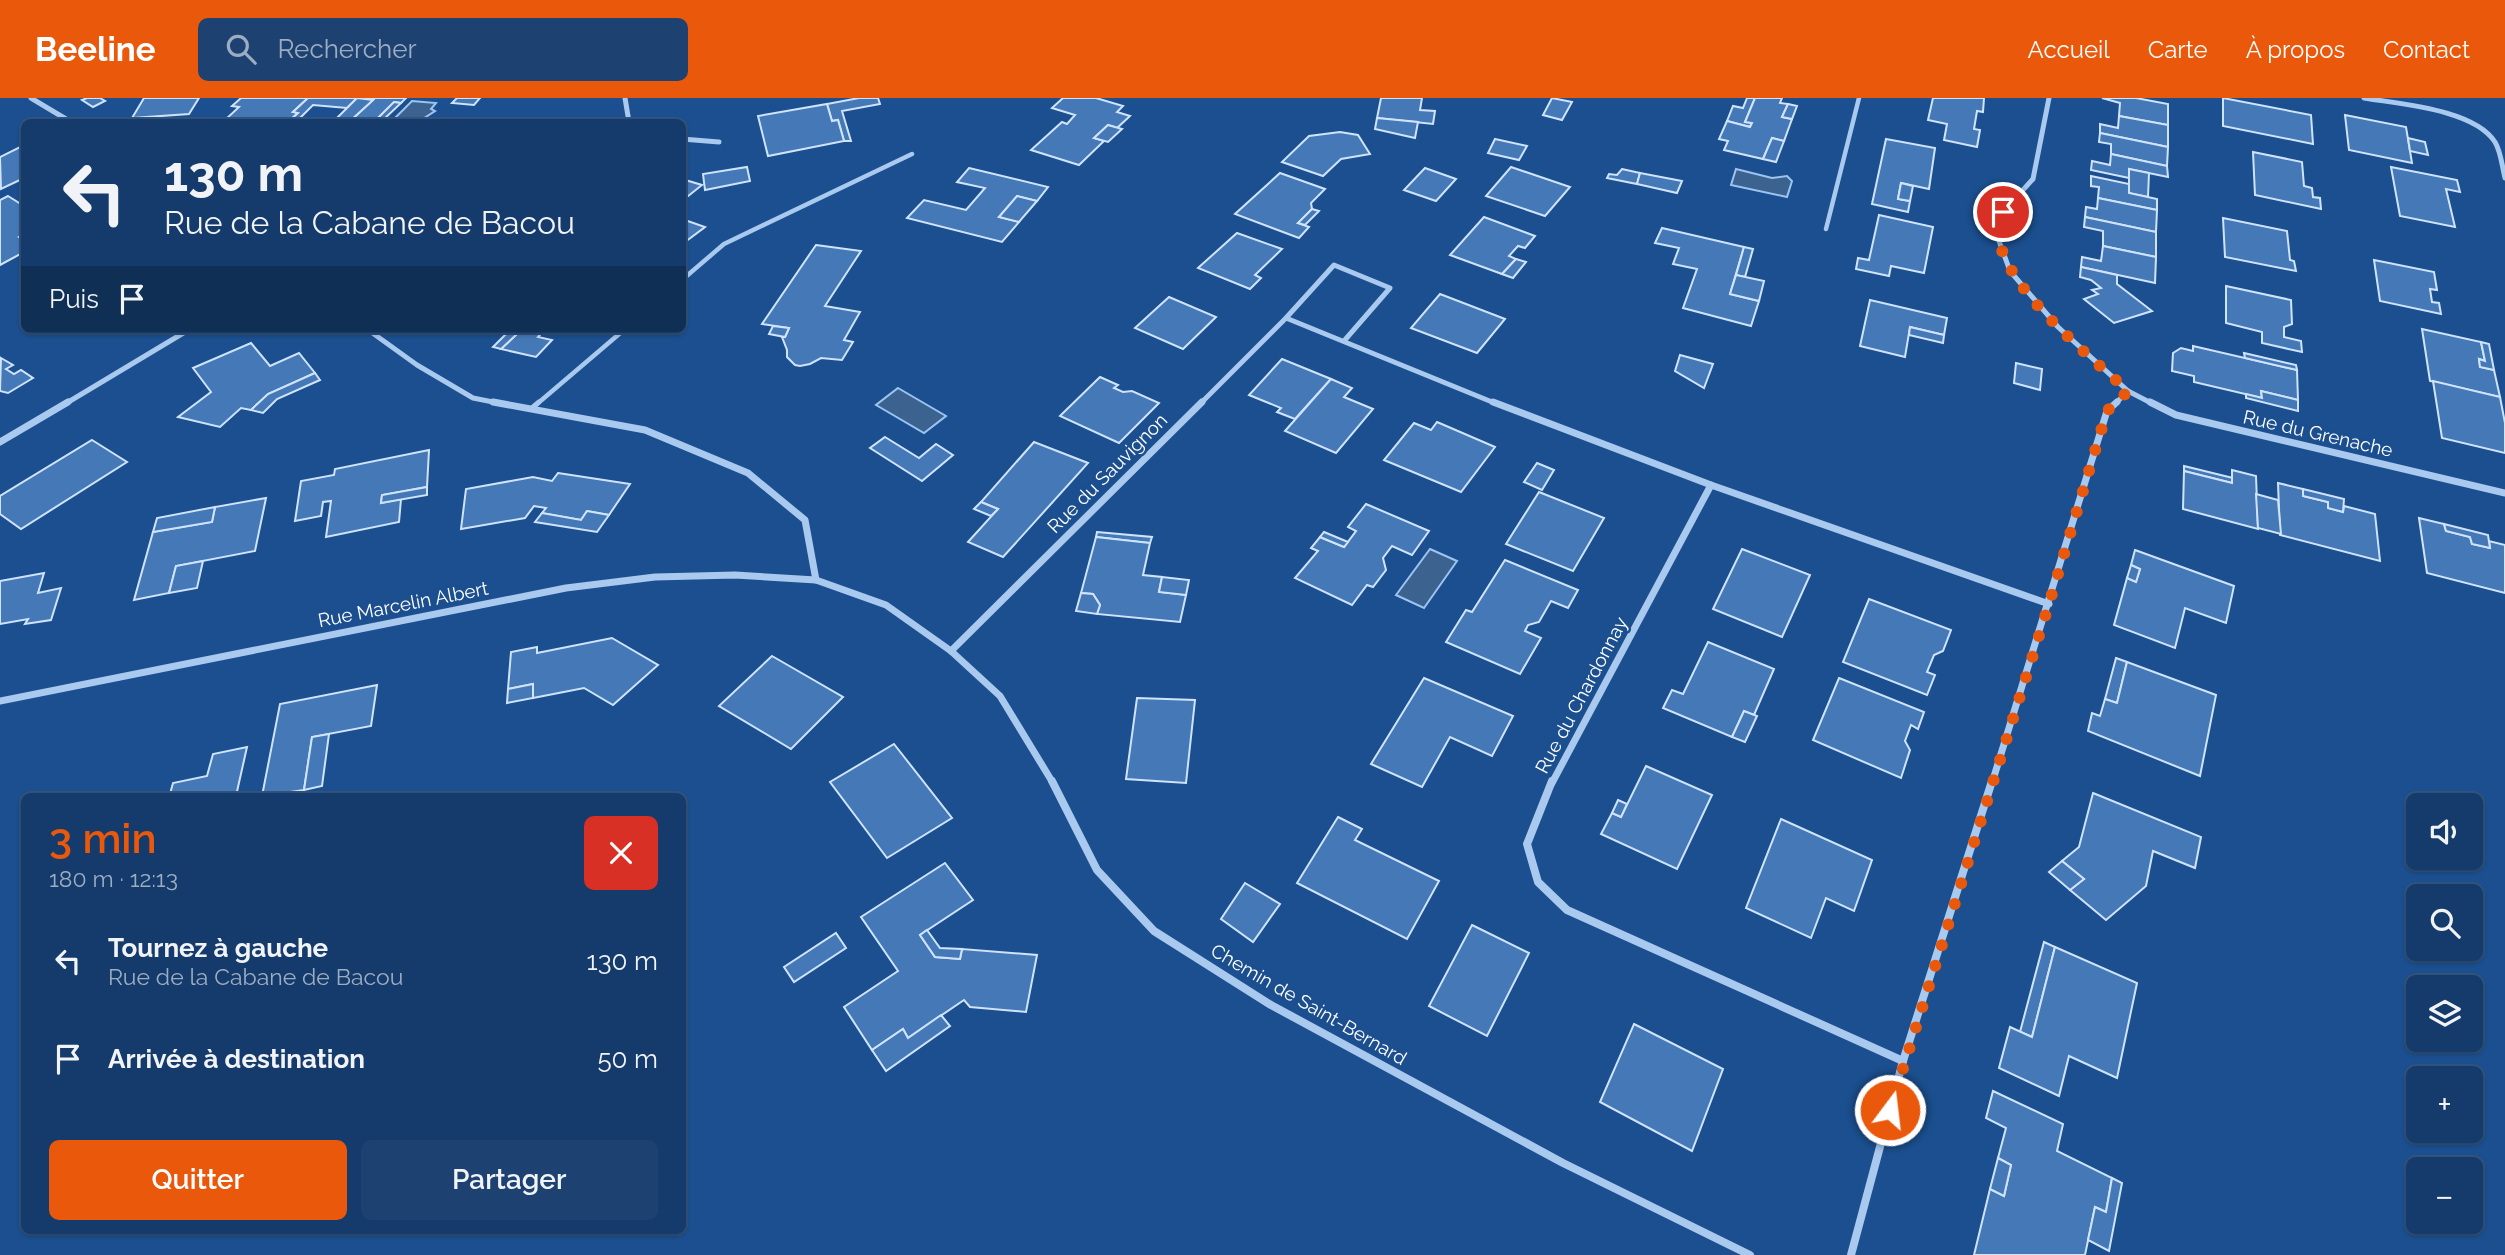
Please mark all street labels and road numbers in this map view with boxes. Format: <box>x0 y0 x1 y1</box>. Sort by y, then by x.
street label: Rue du Grenache <box>2241 405 2395 461</box>
street label: Rue du Sauvignon <box>1043 409 1171 537</box>
street label: Rue Marcelin Albert <box>316 577 491 631</box>
street label: Rue du Chardonnay <box>1530 613 1632 777</box>
street label: Chemin de Saint-Bernard <box>1207 939 1411 1069</box>

